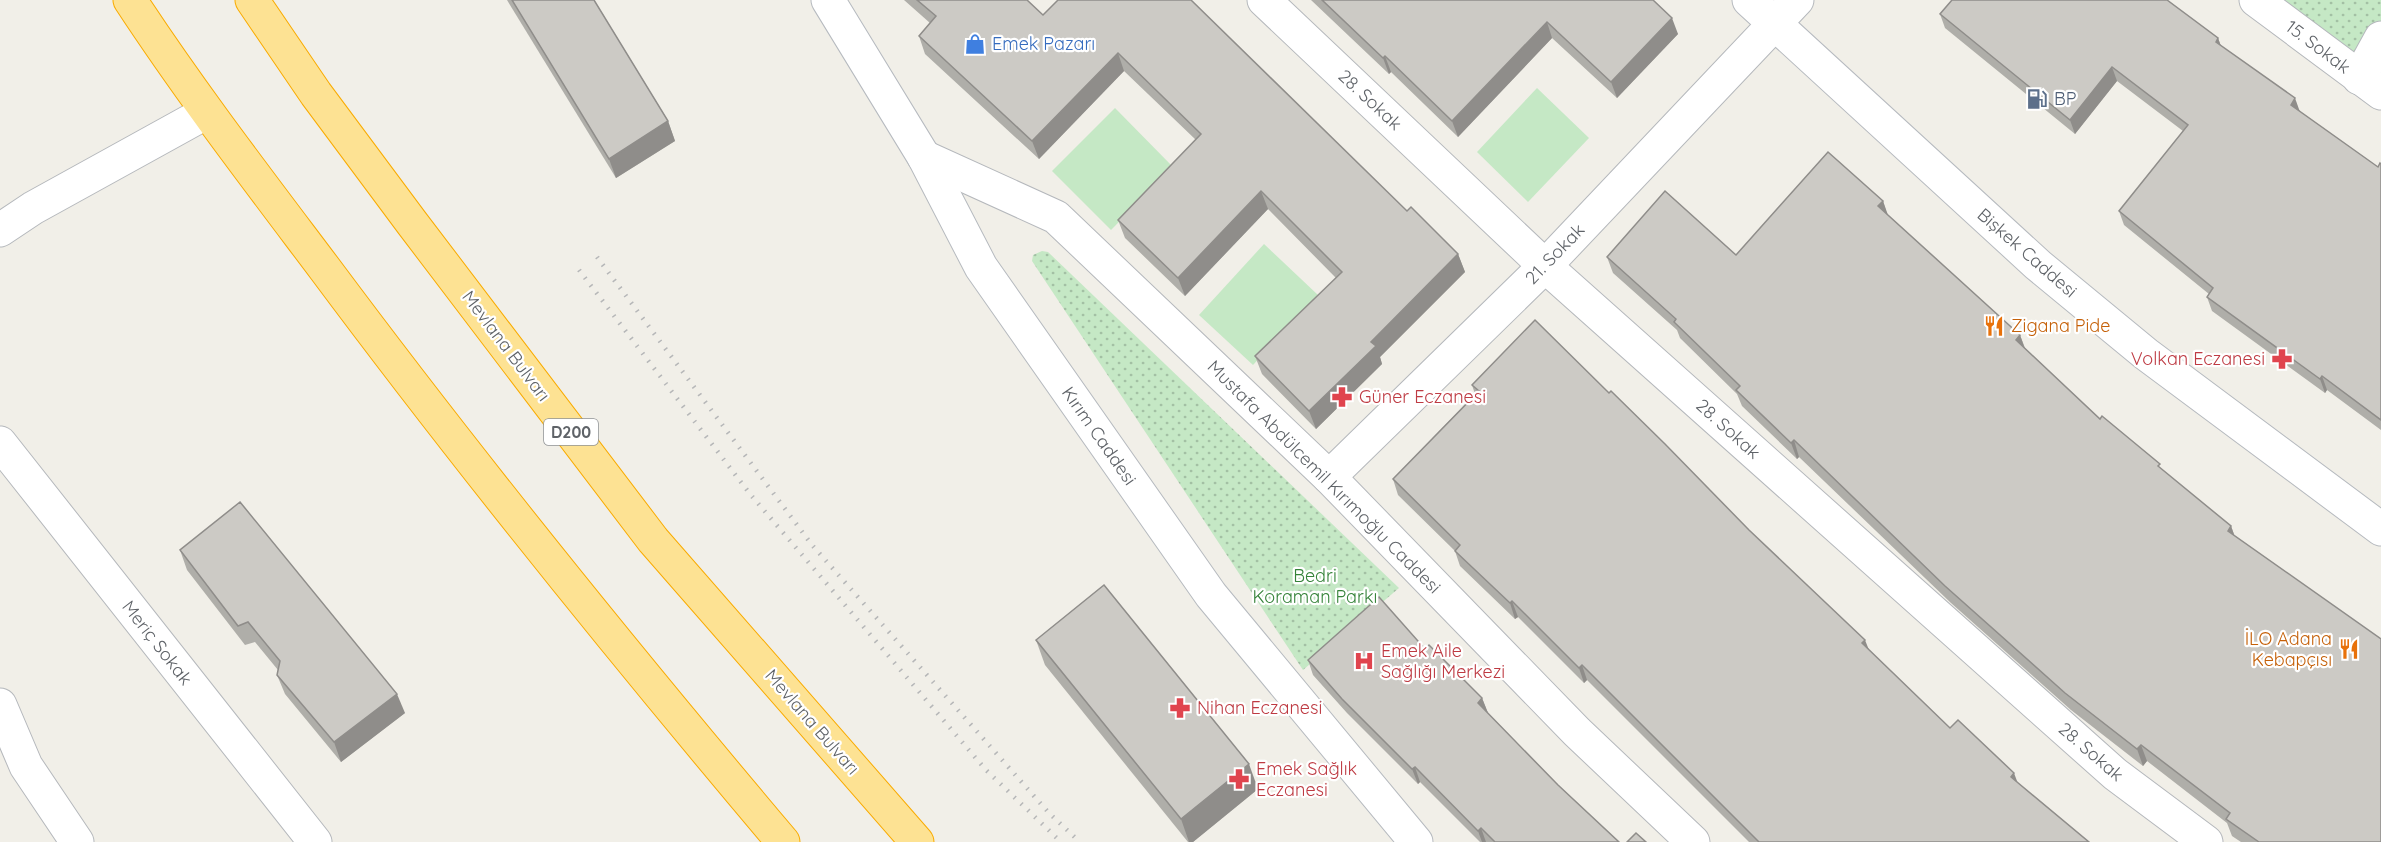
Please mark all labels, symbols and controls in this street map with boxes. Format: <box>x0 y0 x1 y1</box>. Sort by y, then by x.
street label: 15. Sokak <box>2281 15 2355 78</box>
shop icon: Emek Pazarı <box>963 32 987 56</box>
place label: Emek Pazarı <box>992 32 1095 55</box>
street label: 28. Sokak <box>1334 64 1407 135</box>
fuel station icon: BP <box>2025 87 2049 111</box>
place label: BP <box>2054 87 2076 110</box>
street label: Bişkek Caddesi <box>1973 203 2082 302</box>
street label: 21. Sokak <box>1520 218 1589 289</box>
street label: Mevlana Bulvarı <box>457 286 555 406</box>
restaurant icon: Zigana Pide <box>1982 314 2006 338</box>
place label: Zigana Pide <box>2011 314 2110 337</box>
place label: Volkan Eczanesi <box>2131 347 2265 370</box>
pharmacy icon: Volkan Eczanesi <box>2270 347 2294 371</box>
street label: Mustafa Abdülcemil Kırımoğlu Caddesi <box>1203 355 1446 598</box>
street label: Kırım Caddesi <box>1057 382 1142 489</box>
pharmacy icon: Güner Eczanesi <box>1330 385 1354 409</box>
place label: Güner Eczanesi <box>1359 385 1486 408</box>
street label: 28. Sokak <box>1691 394 1765 464</box>
road number: D200 <box>544 419 598 445</box>
park label: Bedri Koraman Parkı <box>1253 564 1377 608</box>
street label: Meriç Sokak <box>117 596 198 690</box>
place label: İLO Adana Kebapçısı <box>2245 627 2332 671</box>
restaurant icon: İLO Adana Kebapçısı <box>2337 637 2361 661</box>
place label: Emek Aile Sağlığı Merkezi <box>1381 639 1505 683</box>
hospital icon: Emek Aile Sağlığı Merkezi <box>1352 649 1376 673</box>
street label: Mevlana Bulvarı <box>760 664 865 779</box>
pharmacy icon: Nihan Eczanesi <box>1168 696 1192 720</box>
place label: Nihan Eczanesi <box>1197 696 1322 719</box>
street label: 28. Sokak <box>2054 717 2129 786</box>
place label: Emek Sağlık Eczanesi <box>1256 757 1357 801</box>
pharmacy icon: Emek Sağlık Eczanesi <box>1227 767 1251 791</box>

